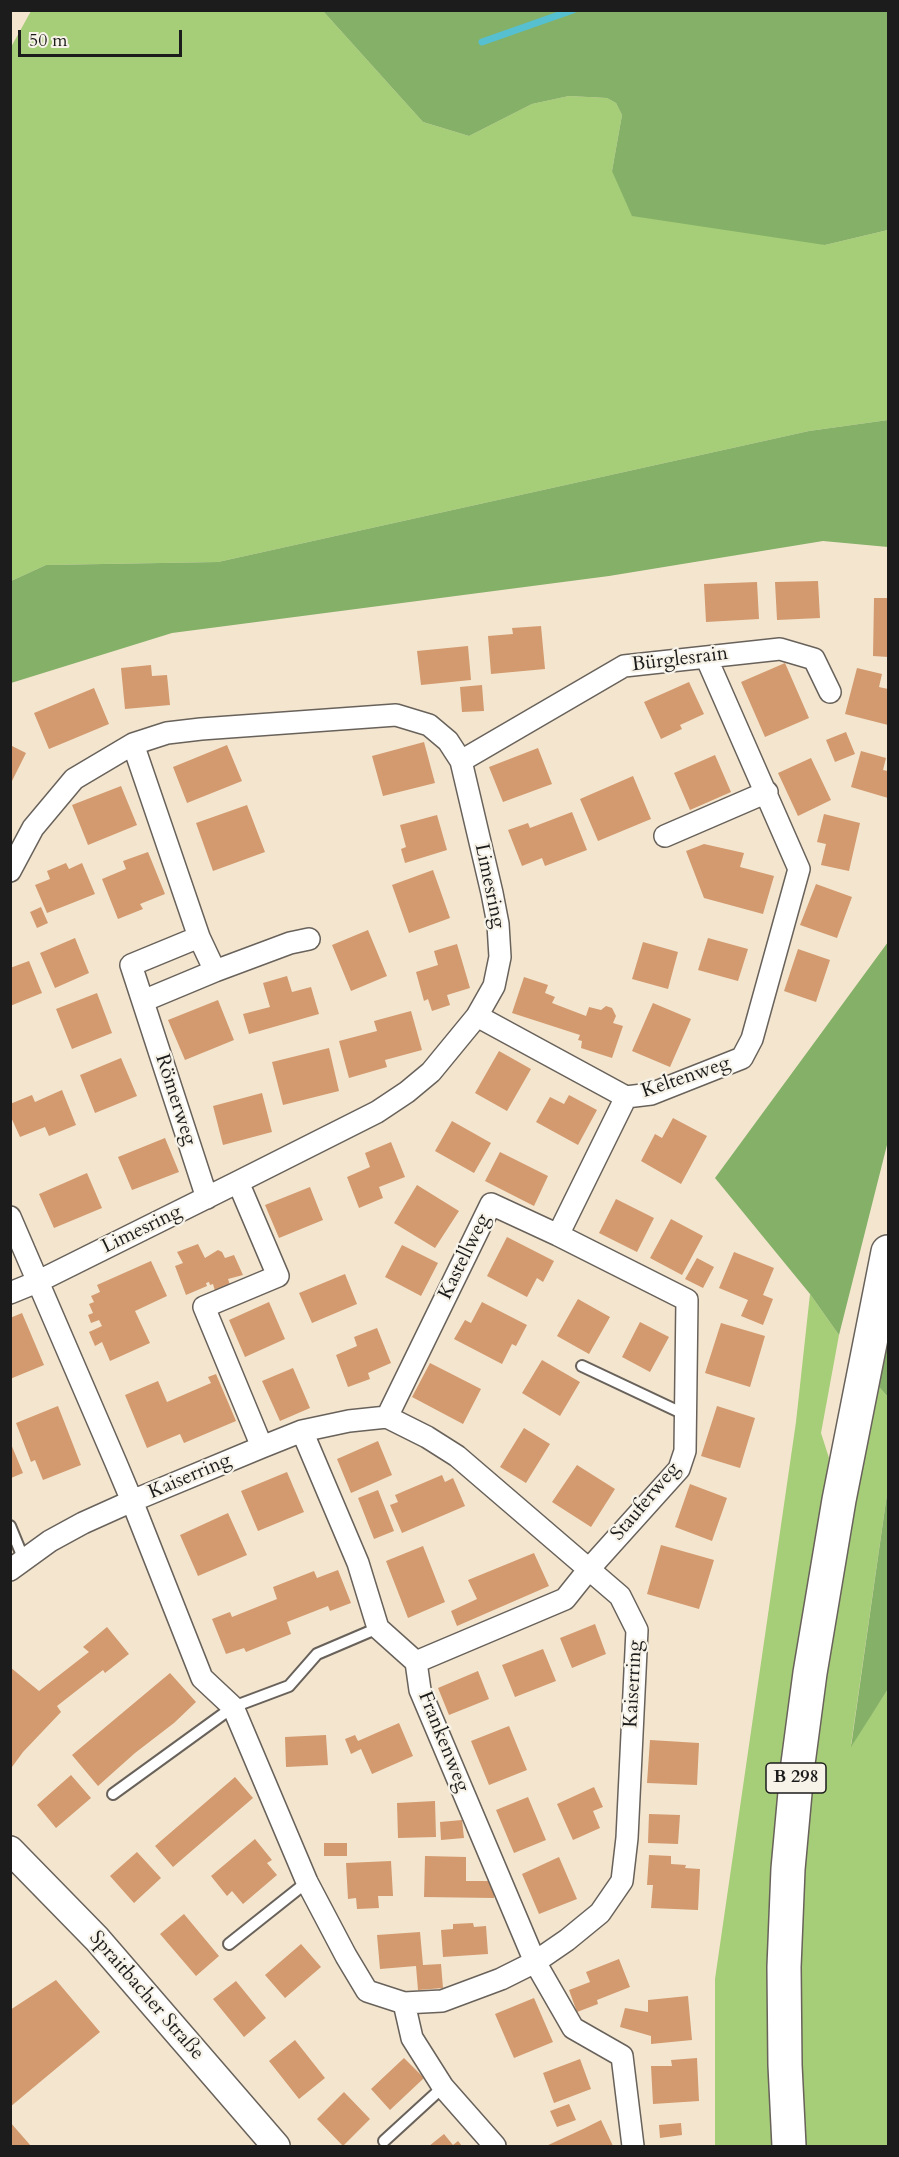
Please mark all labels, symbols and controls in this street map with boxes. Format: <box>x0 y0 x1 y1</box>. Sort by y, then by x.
scale bar <box>21 18 184 56</box>
text: 50 m <box>29 28 68 53</box>
street label: Bürglesrain <box>630 642 730 678</box>
street label: Limesring <box>468 841 510 931</box>
street label: Römerweg <box>149 1051 201 1149</box>
street label: Keltenweg <box>639 1052 733 1104</box>
street label: Limesring <box>98 1200 186 1260</box>
street label: Kastellweg <box>434 1210 496 1304</box>
street label: Kaiserring <box>145 1449 235 1505</box>
street label: Stauferweg <box>606 1458 686 1546</box>
street label: Kaiserring <box>620 1640 648 1728</box>
street label: Frankenweg <box>412 1688 474 1796</box>
road number: B 298 <box>766 1763 826 1793</box>
street label: Spraitbacher Straße <box>83 1927 209 2065</box>

